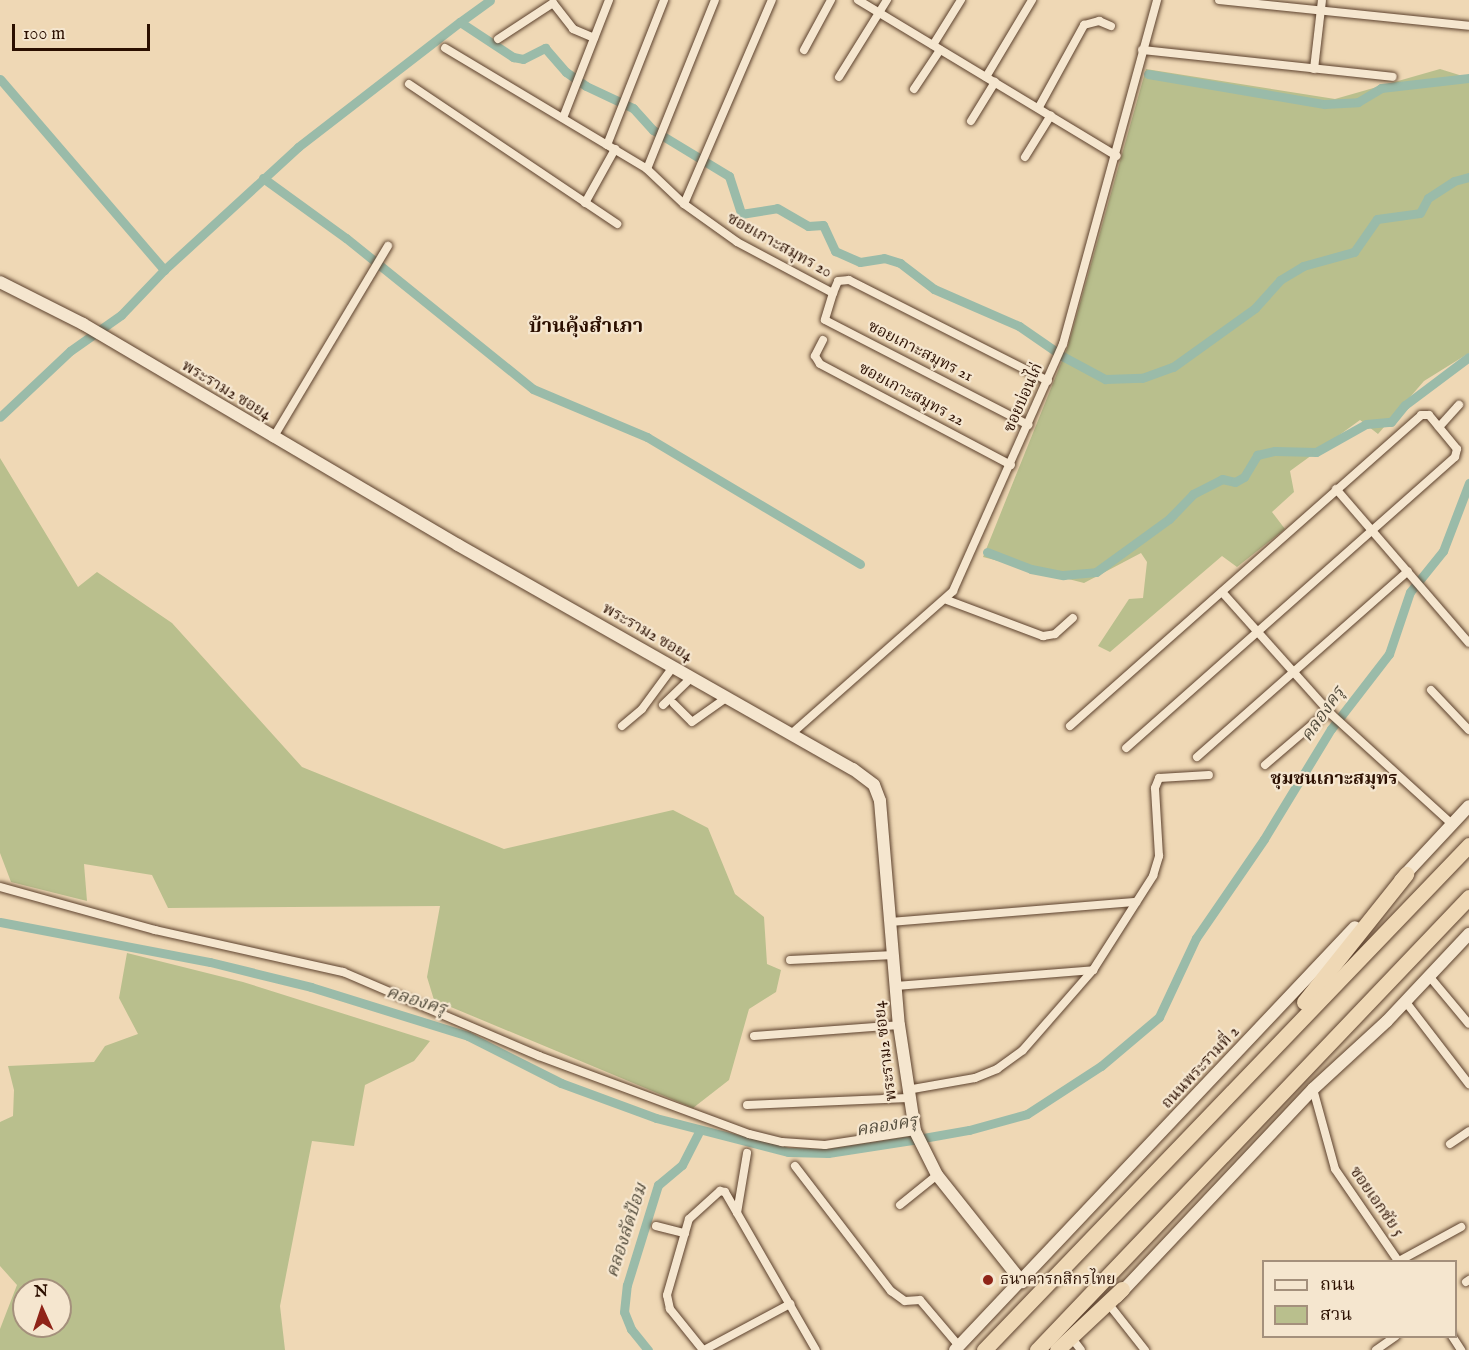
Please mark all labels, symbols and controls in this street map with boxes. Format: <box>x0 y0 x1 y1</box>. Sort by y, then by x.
scale bar <box>15 12 153 50</box>
text: 100 m <box>23 23 65 46</box>
street label: ซอยเกาะสมุทร 20 <box>723 209 835 283</box>
district label: บ้านคุ้งสำเภา <box>529 314 643 338</box>
street label: ซอยเกาะสมุทร 21 <box>864 317 976 387</box>
street label: พระราม2 ซอย4 <box>178 357 274 425</box>
street label: ซอยเกาะสมุทร 22 <box>855 359 967 431</box>
street label: ซอยบ่อนไก่ <box>1000 360 1048 436</box>
street label: พระราม2 ซอย4 <box>599 599 695 667</box>
water label: คลองครุ <box>1297 683 1351 747</box>
district label: ชุมชนเกาะสมุทร <box>1271 769 1397 791</box>
water label: คลองครุ <box>383 983 449 1021</box>
street label: พระราม2 ซอย4 <box>870 1000 902 1102</box>
street label: ถนนพระรามที่ 2 <box>1158 1023 1244 1113</box>
water label: คลองครุ <box>855 1111 919 1143</box>
street label: ซอยเอกชัย 5 <box>1345 1163 1407 1241</box>
water label: คลองลัดป้อม <box>603 1181 653 1281</box>
legend <box>1262 1260 1457 1338</box>
place label: ธนาคารกสิกรไทย <box>1000 1270 1116 1290</box>
marker: ธนาคารกสิกรไทย <box>981 1273 995 1287</box>
text: ถนน <box>1320 1274 1355 1297</box>
north arrow <box>12 1278 72 1338</box>
text: N <box>34 1282 49 1302</box>
text: สวน <box>1320 1304 1352 1327</box>

